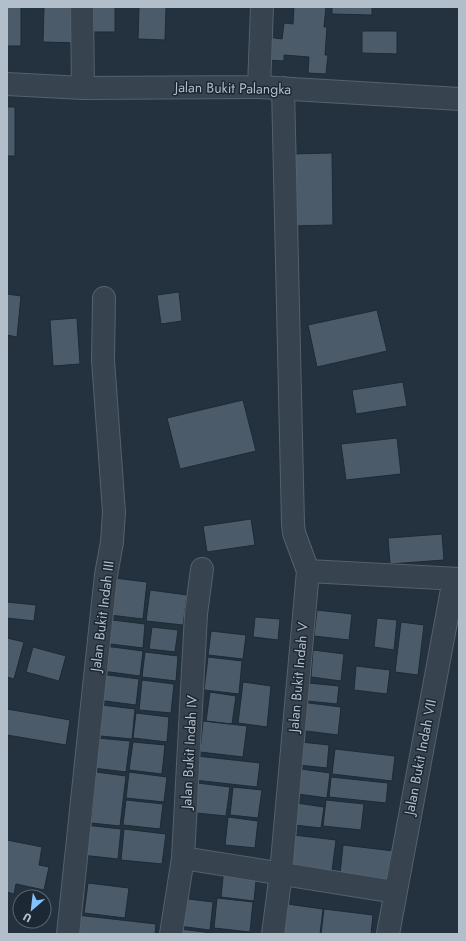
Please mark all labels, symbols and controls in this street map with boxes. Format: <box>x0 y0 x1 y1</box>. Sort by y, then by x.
street label: Jalan Bukit Palangka <box>173 77 291 99</box>
street label: Jalan Bukit Indah III <box>85 559 119 675</box>
street label: Jalan Bukit Indah V <box>283 620 313 735</box>
street label: Jalan Bukit Indah IV <box>176 694 202 811</box>
street label: Jalan Bukit Indah VII <box>399 698 441 818</box>
north arrow <box>12 889 52 929</box>
text: U <box>20 909 34 927</box>

